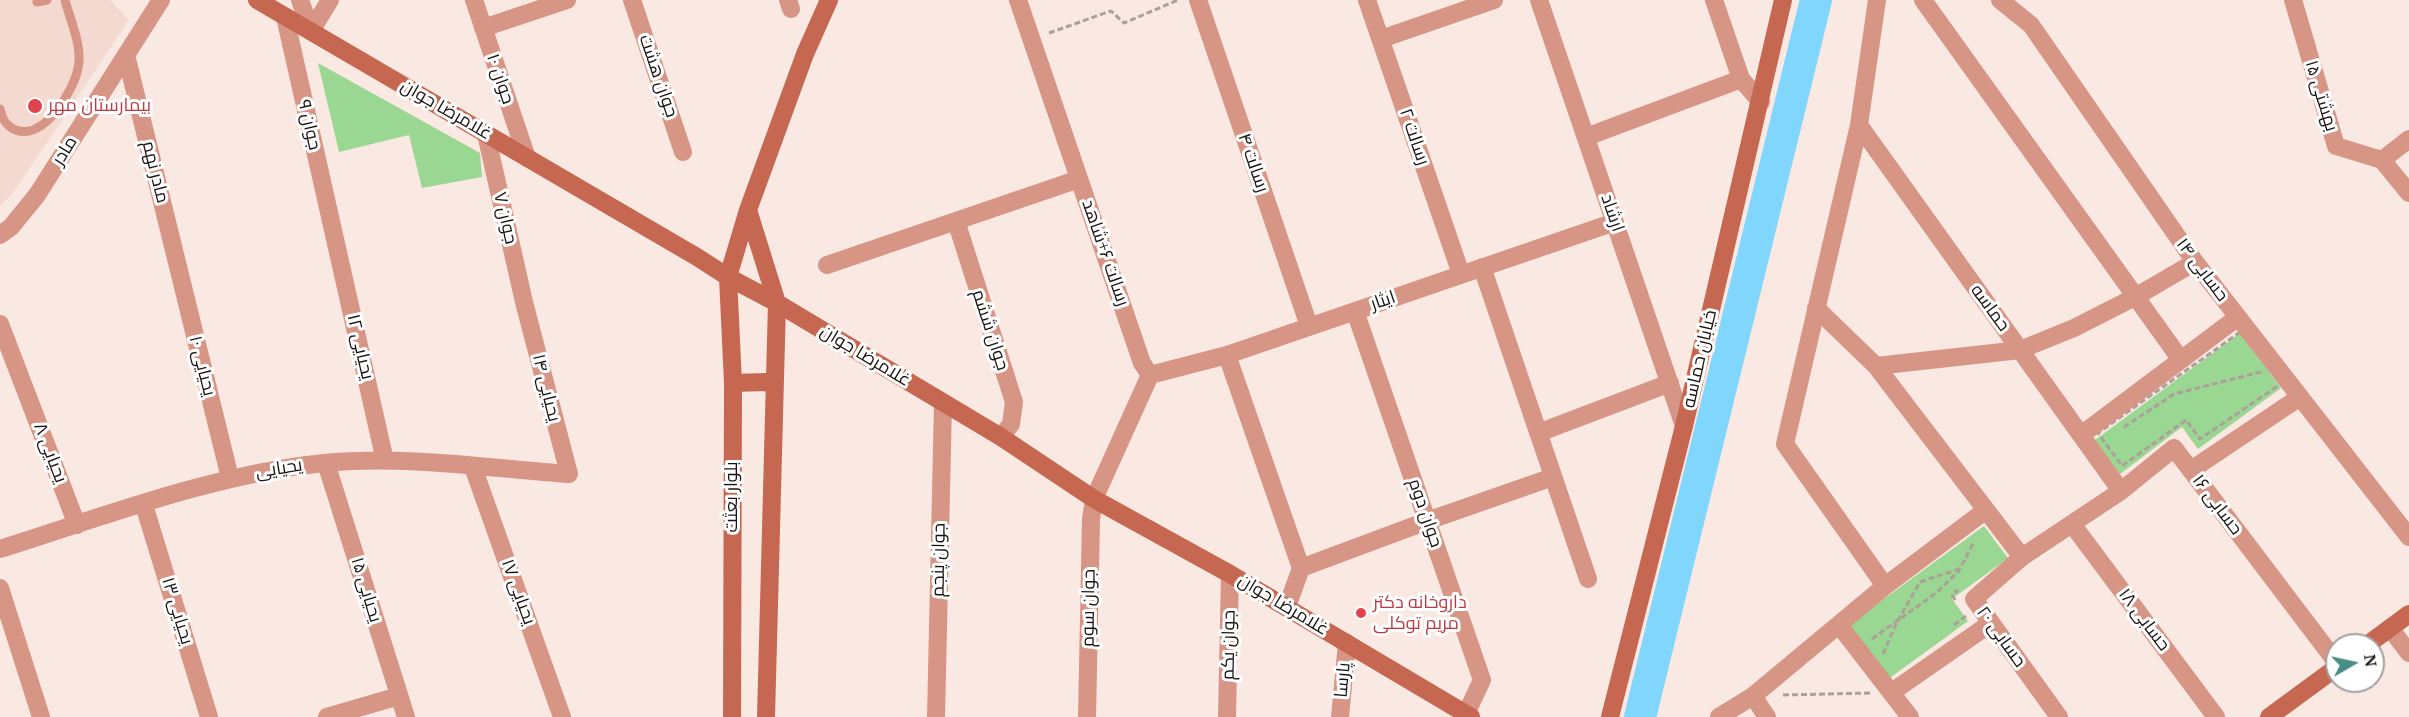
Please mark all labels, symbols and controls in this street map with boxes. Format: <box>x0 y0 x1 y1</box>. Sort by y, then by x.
street label: جوان هشت <box>634 32 682 120</box>
street label: جوان ۱۰ <box>481 51 519 107</box>
street label: بهشتی ۱۵ <box>2300 58 2342 134</box>
street label: غلامرضا جوان <box>397 75 495 145</box>
place label: بیمارستان مهر <box>48 95 151 117</box>
marker: بیمارستان مهر <box>26 97 44 115</box>
street label: جوان ۹ <box>293 98 325 152</box>
street label: رسالت ۲ <box>1394 106 1434 168</box>
street label: رسالت ۴ <box>1233 131 1273 195</box>
street label: مادر <box>48 132 82 170</box>
street label: مادر نهم <box>137 139 173 205</box>
street label: جوان ۷ <box>489 190 521 246</box>
street label: ارشاد <box>1596 191 1628 235</box>
street label: رسالت ۶+شاهد <box>1077 197 1133 309</box>
street label: حسابی ۱۴ <box>2171 234 2233 306</box>
street label: حماسه <box>1966 280 2014 336</box>
street label: جوان ششم <box>967 287 1013 373</box>
street label: ایثار <box>1368 287 1398 315</box>
street label: خیابان حماسه <box>1678 308 1722 410</box>
street label: یحیایی ۱۲ <box>342 312 378 382</box>
street label: غلامرضا جوان <box>816 321 914 391</box>
street label: یحیایی ۱۰ <box>184 334 220 398</box>
street label: یحیایی ۱۴ <box>527 352 565 424</box>
street label: یحیایی ۸ <box>29 420 71 486</box>
street label: یحیایی <box>254 455 304 483</box>
street label: بلوار بعثت <box>721 462 743 532</box>
street label: حسابی ۱۶ <box>2187 471 2247 539</box>
street label: جوان دوم <box>1403 476 1447 550</box>
street label: جوان پنجم <box>928 523 950 597</box>
street label: یحیایی ۱۵ <box>346 555 386 625</box>
street label: یحیایی ۱۷ <box>496 556 540 628</box>
street label: جوان سوم <box>1078 569 1100 647</box>
street label: غلامرضا جوان <box>1234 570 1332 640</box>
street label: یحیایی ۱۳ <box>157 575 197 647</box>
street label: حسابی ۱۸ <box>2114 584 2174 656</box>
place label: داروخانه دکتر مریم توکلی <box>1373 592 1467 634</box>
street label: حسابی ۲۰ <box>1972 602 2030 672</box>
marker: داروخانه دکتر مریم توکلی <box>1354 606 1368 620</box>
street label: جوان یکم <box>1218 610 1240 680</box>
north arrow <box>2325 633 2385 693</box>
text: N <box>2359 653 2383 668</box>
street label: پارسا <box>1331 662 1355 698</box>

